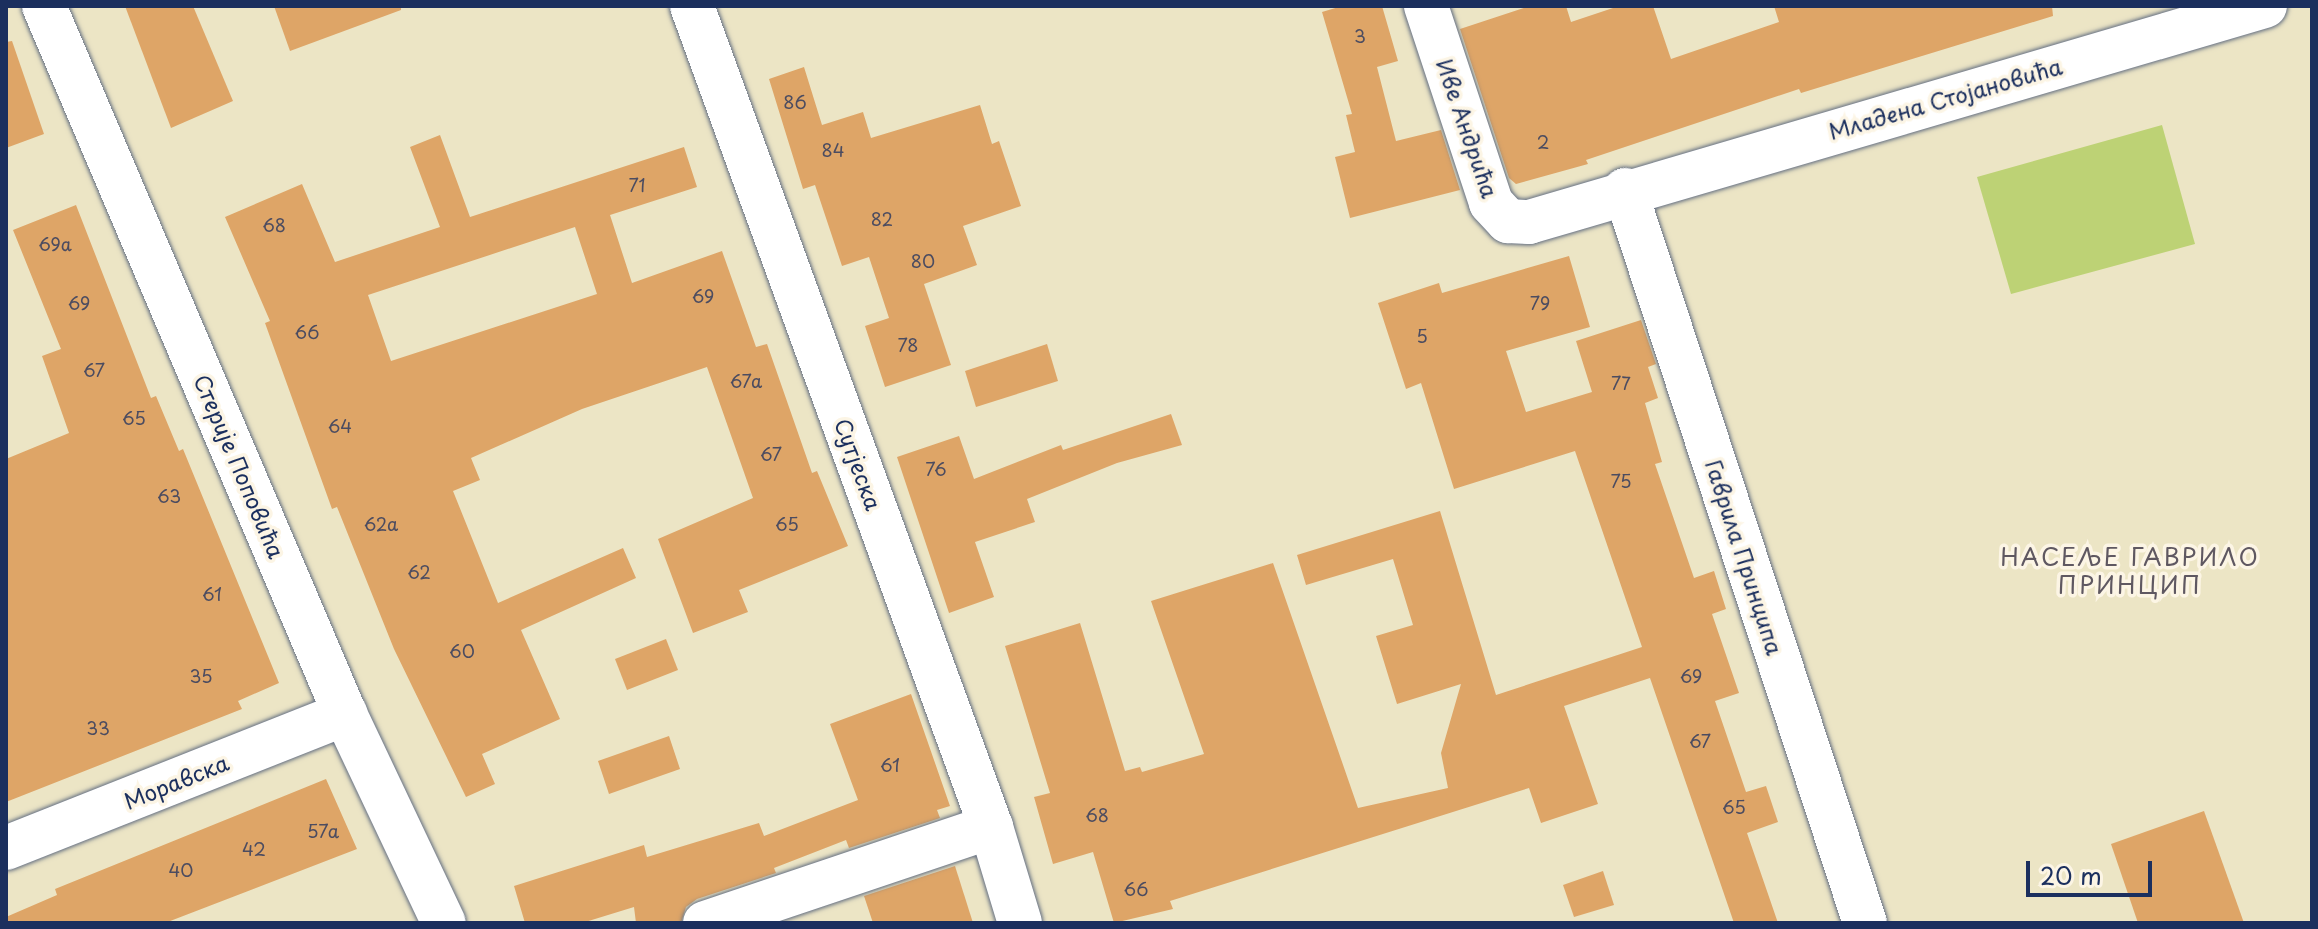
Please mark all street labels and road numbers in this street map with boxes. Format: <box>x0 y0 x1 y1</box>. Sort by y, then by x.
street label: Младена Стојановића <box>1825 52 2065 144</box>
street label: Иве Андрића <box>1432 55 1504 201</box>
street label: Стерије Поповића <box>189 370 291 562</box>
street label: Сутјеска <box>830 415 888 513</box>
street label: Гаврила Принципа <box>1701 455 1789 659</box>
street label: Моравска <box>120 748 232 814</box>

